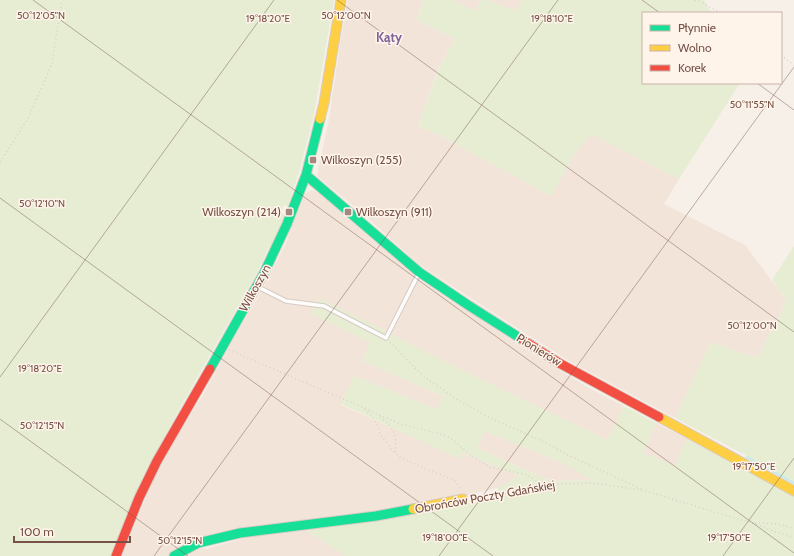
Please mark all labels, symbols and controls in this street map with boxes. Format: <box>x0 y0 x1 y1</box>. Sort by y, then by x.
text: 50°12'05"N <box>17 9 65 22</box>
text: 50°12'00"N <box>321 9 371 22</box>
text: 19°18'20"E <box>246 12 290 25</box>
text: 19°18'10"E <box>531 12 573 25</box>
legend <box>642 12 782 84</box>
text: Płynnie <box>678 20 716 35</box>
district label: Kąty <box>376 29 402 45</box>
text: Wolno <box>678 40 712 55</box>
text: Korek <box>678 60 707 75</box>
text: 50°11'55"N <box>730 98 774 111</box>
place label: Wilkoszyn (255) <box>321 152 402 167</box>
marker: Wilkoszyn (255) <box>308 155 318 165</box>
text: 50°12'10"N <box>19 197 65 210</box>
place label: Wilkoszyn (214) <box>202 204 281 219</box>
place label: Wilkoszyn (911) <box>356 204 432 219</box>
marker: Wilkoszyn (214) <box>284 207 294 217</box>
marker: Wilkoszyn (911) <box>343 207 353 217</box>
street label: Wilkoszyn <box>235 261 274 314</box>
text: 50°12'00"N <box>727 319 777 332</box>
street label: Pionierów <box>514 330 565 369</box>
text: 19°18'20"E <box>18 362 62 375</box>
text: 50°12'15"N <box>20 419 64 432</box>
text: 19°17'50"E <box>732 460 776 473</box>
street label: Obrońców Poczty Gdańskiej <box>414 477 556 516</box>
scale bar <box>14 518 130 544</box>
text: 100 m <box>20 524 54 539</box>
text: 19°18'00"E <box>422 531 468 544</box>
text: 19°17'50"E <box>707 531 751 544</box>
text: 50°12'15"N <box>158 534 202 547</box>

